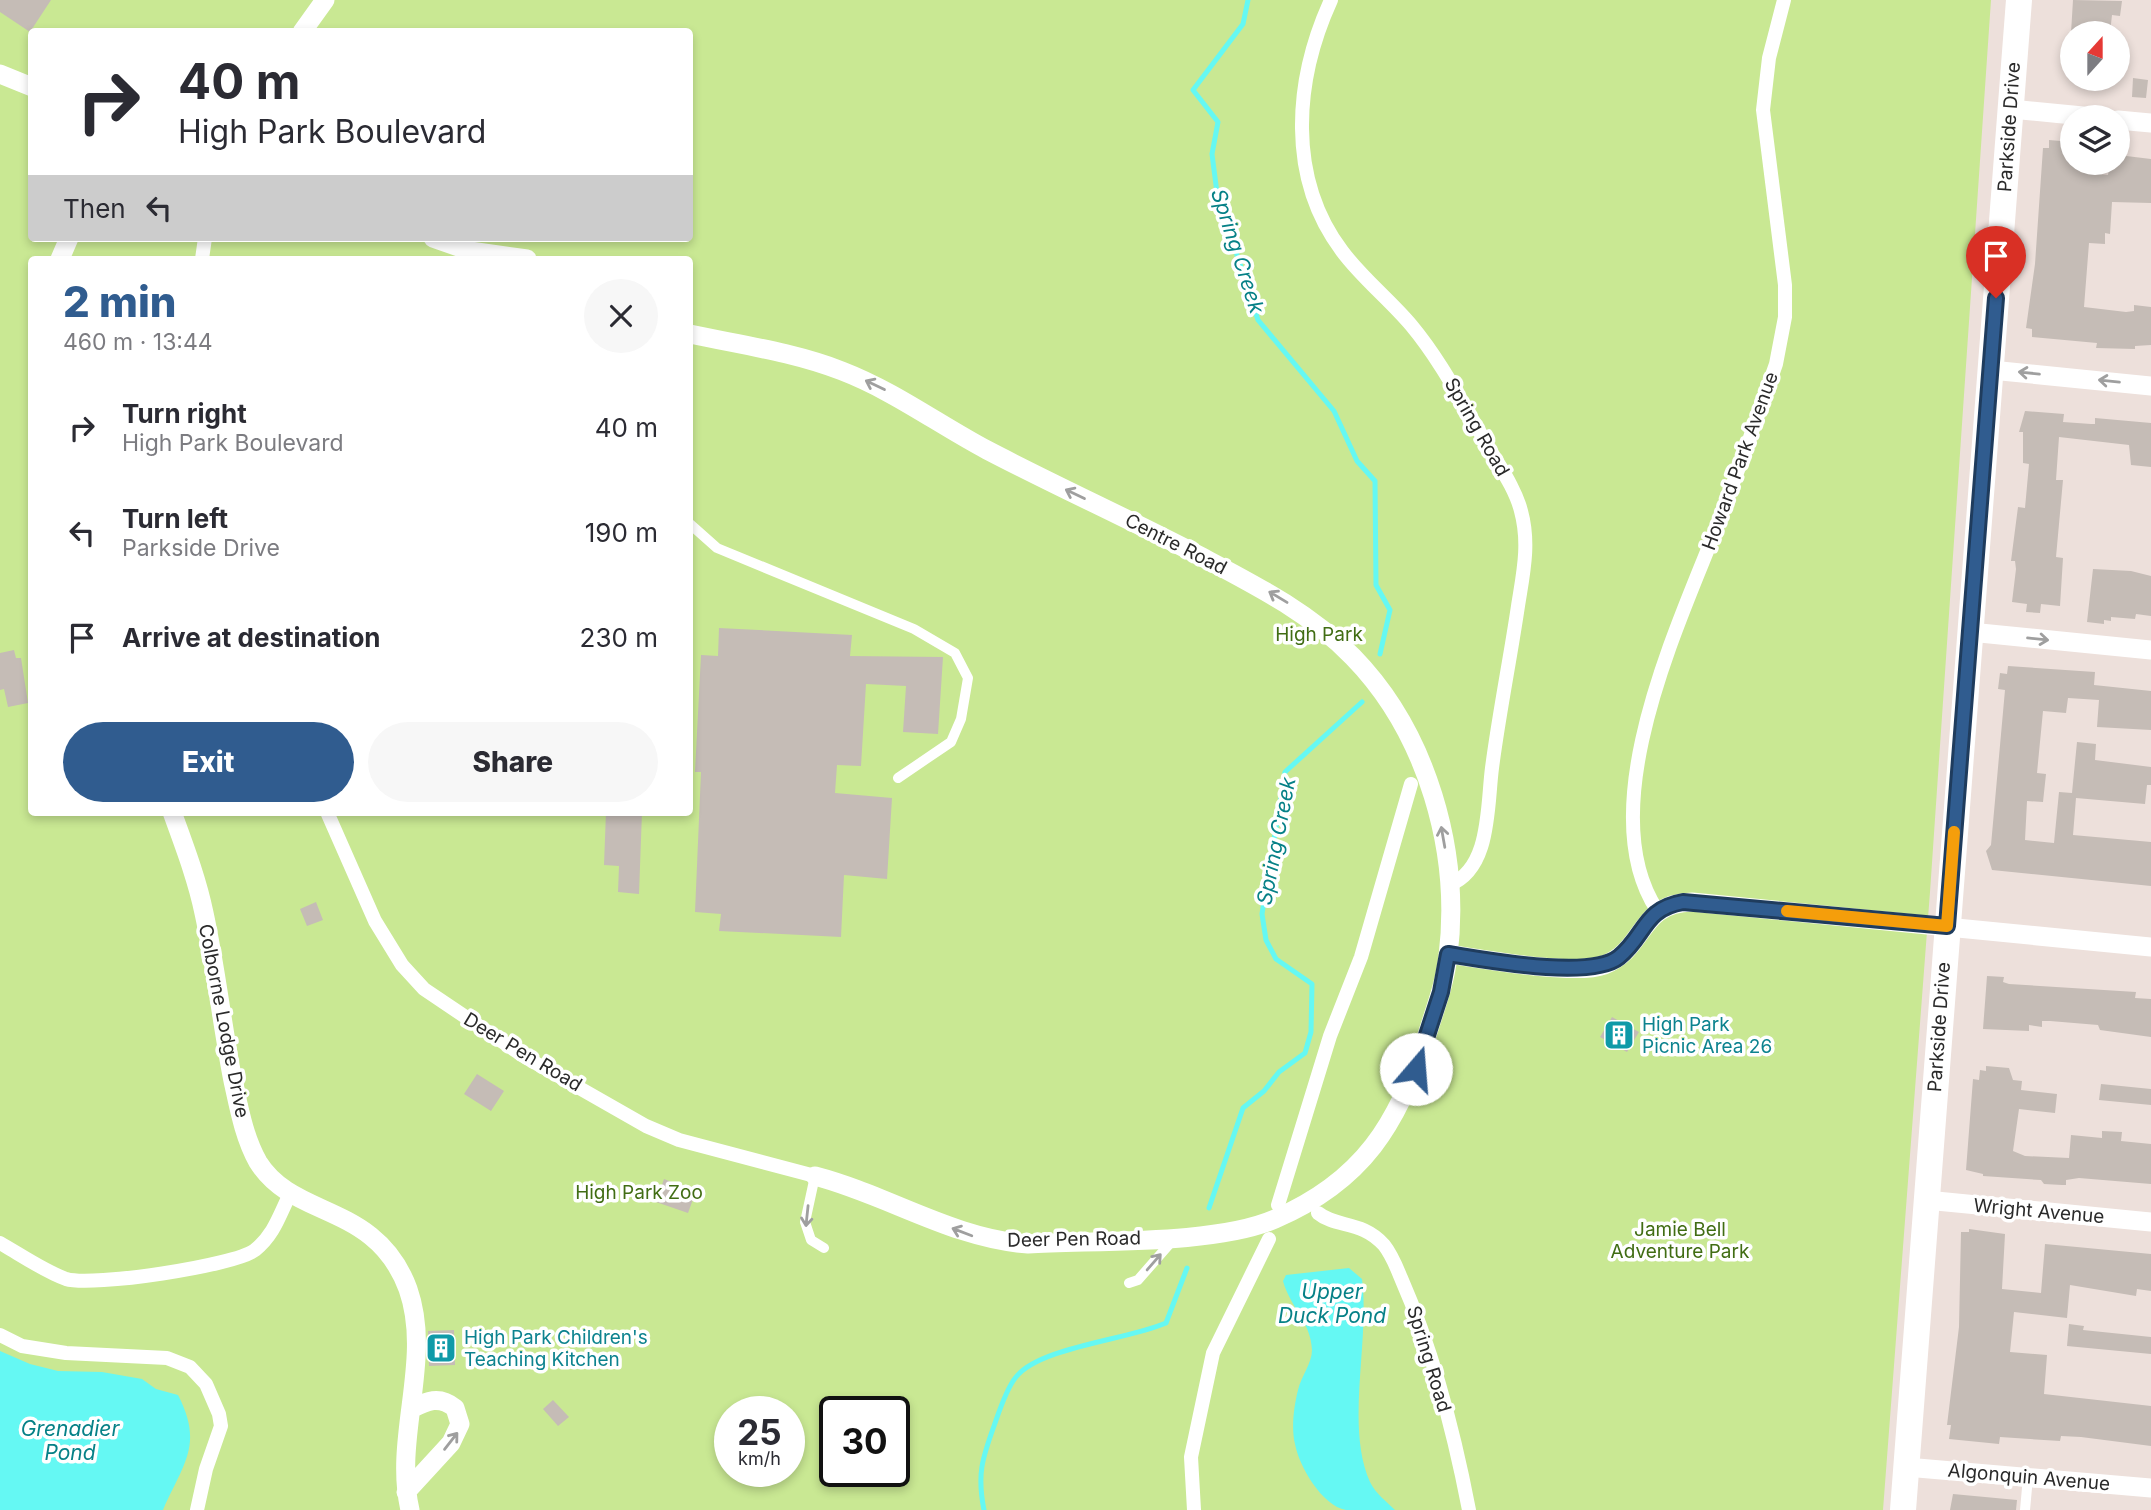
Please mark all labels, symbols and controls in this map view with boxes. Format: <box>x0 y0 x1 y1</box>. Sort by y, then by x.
north arrow <box>2060 21 2130 91</box>
map controls <box>2060 21 2130 175</box>
text: 40 m <box>178 52 301 111</box>
icon: right <box>63 56 154 147</box>
street label: Parkside Drive <box>1993 61 2025 193</box>
button: layers <box>2060 105 2130 175</box>
text: High Park Boulevard <box>178 112 486 151</box>
water label: Spring Creek <box>1206 186 1270 317</box>
icon: left <box>140 189 178 227</box>
text: Then <box>63 193 126 224</box>
pin <box>1966 226 2026 298</box>
icon: arrive <box>1977 237 2015 275</box>
text: 2 min <box>63 276 177 327</box>
button: close <box>584 279 658 353</box>
text: 460 m · 13:44 <box>63 328 213 356</box>
one-way arrow <box>2018 367 2041 380</box>
street label: Howard Park Avenue <box>1697 369 1783 553</box>
street label: Spring Road <box>1440 374 1514 480</box>
one-way arrow <box>2098 375 2121 388</box>
one-way arrow <box>865 378 886 392</box>
text: Turn right <box>122 398 247 429</box>
icon: right <box>63 409 101 447</box>
text: 40 m <box>595 412 658 443</box>
text: High Park Boulevard <box>122 429 344 457</box>
one-way arrow <box>1065 486 1086 500</box>
text: Turn left <box>122 503 228 534</box>
street label: Centre Road <box>1121 508 1231 580</box>
icon: left <box>63 514 101 552</box>
text: 190 m <box>585 517 658 548</box>
text: Parkside Drive <box>122 534 280 562</box>
one-way arrow <box>1268 590 1288 604</box>
icon: arrive <box>63 619 101 657</box>
text: Arrive at destination <box>122 622 381 653</box>
text: 230 m <box>580 622 658 653</box>
park label: High Park <box>1275 623 1363 646</box>
one-way arrow <box>2027 633 2049 646</box>
button: Exit <box>63 722 354 802</box>
button: Share <box>368 722 658 802</box>
water label: Spring Creek <box>1251 775 1301 907</box>
one-way arrow <box>1436 827 1449 849</box>
street label: Colborne Lodge Drive <box>194 922 254 1120</box>
street label: Parkside Drive <box>1923 961 1955 1093</box>
street label: Deer Pen Road <box>460 1008 586 1096</box>
place label: High Park Picnic Area 26 <box>1642 1013 1772 1058</box>
building icon: High Park Picnic Area 26 <box>1602 1018 1636 1052</box>
position arrow <box>1379 1032 1453 1106</box>
park label: High Park Zoo <box>575 1181 703 1204</box>
street label: Wright Avenue <box>1973 1194 2105 1228</box>
one-way arrow <box>801 1204 814 1227</box>
park label: Jamie Bell Adventure Park <box>1611 1218 1750 1263</box>
one-way arrow <box>952 1224 974 1237</box>
street label: Deer Pen Road <box>1007 1226 1141 1252</box>
one-way arrow <box>1146 1253 1162 1271</box>
water label: Upper Duck Pond <box>1278 1279 1386 1328</box>
street label: Spring Road <box>1402 1303 1456 1415</box>
place label: High Park Children's Teaching Kitchen <box>464 1326 648 1371</box>
building icon: High Park Children's Teaching Kitchen <box>424 1331 458 1365</box>
speed limit sign: 30 <box>819 1396 910 1487</box>
text: 25 <box>737 1411 782 1453</box>
water label: Grenadier Pond <box>21 1416 120 1465</box>
one-way arrow <box>443 1431 458 1450</box>
text: km/h <box>738 1448 781 1469</box>
street label: Algonquin Avenue <box>1947 1458 2111 1496</box>

